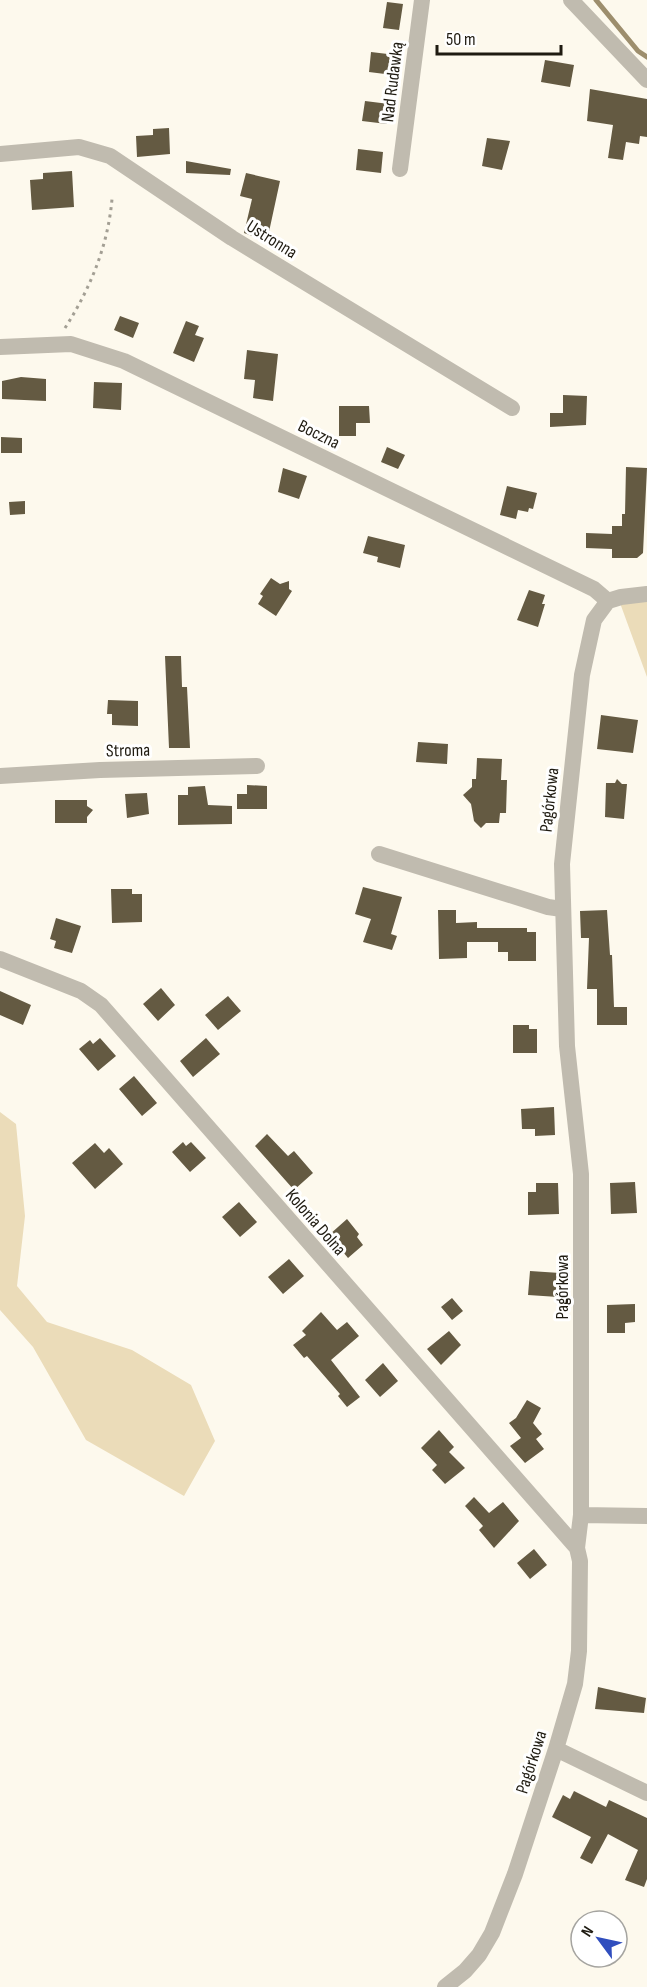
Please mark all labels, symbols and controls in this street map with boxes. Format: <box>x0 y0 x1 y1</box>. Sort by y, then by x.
scale bar <box>437 18 562 56</box>
text: 50 m <box>446 29 476 50</box>
street label: Nad Rudawką <box>377 41 408 123</box>
street label: Ustronna <box>243 216 301 263</box>
street label: Boczna <box>295 415 343 453</box>
street label: Stroma <box>106 740 150 761</box>
street label: Pagórkowa <box>536 767 563 833</box>
street label: Kolonia Dolna <box>281 1185 350 1260</box>
street label: Pagórkowa <box>552 1255 573 1319</box>
street label: Pagórkowa <box>511 1728 551 1796</box>
north arrow <box>569 1909 629 1969</box>
text: N <box>577 1923 598 1940</box>

